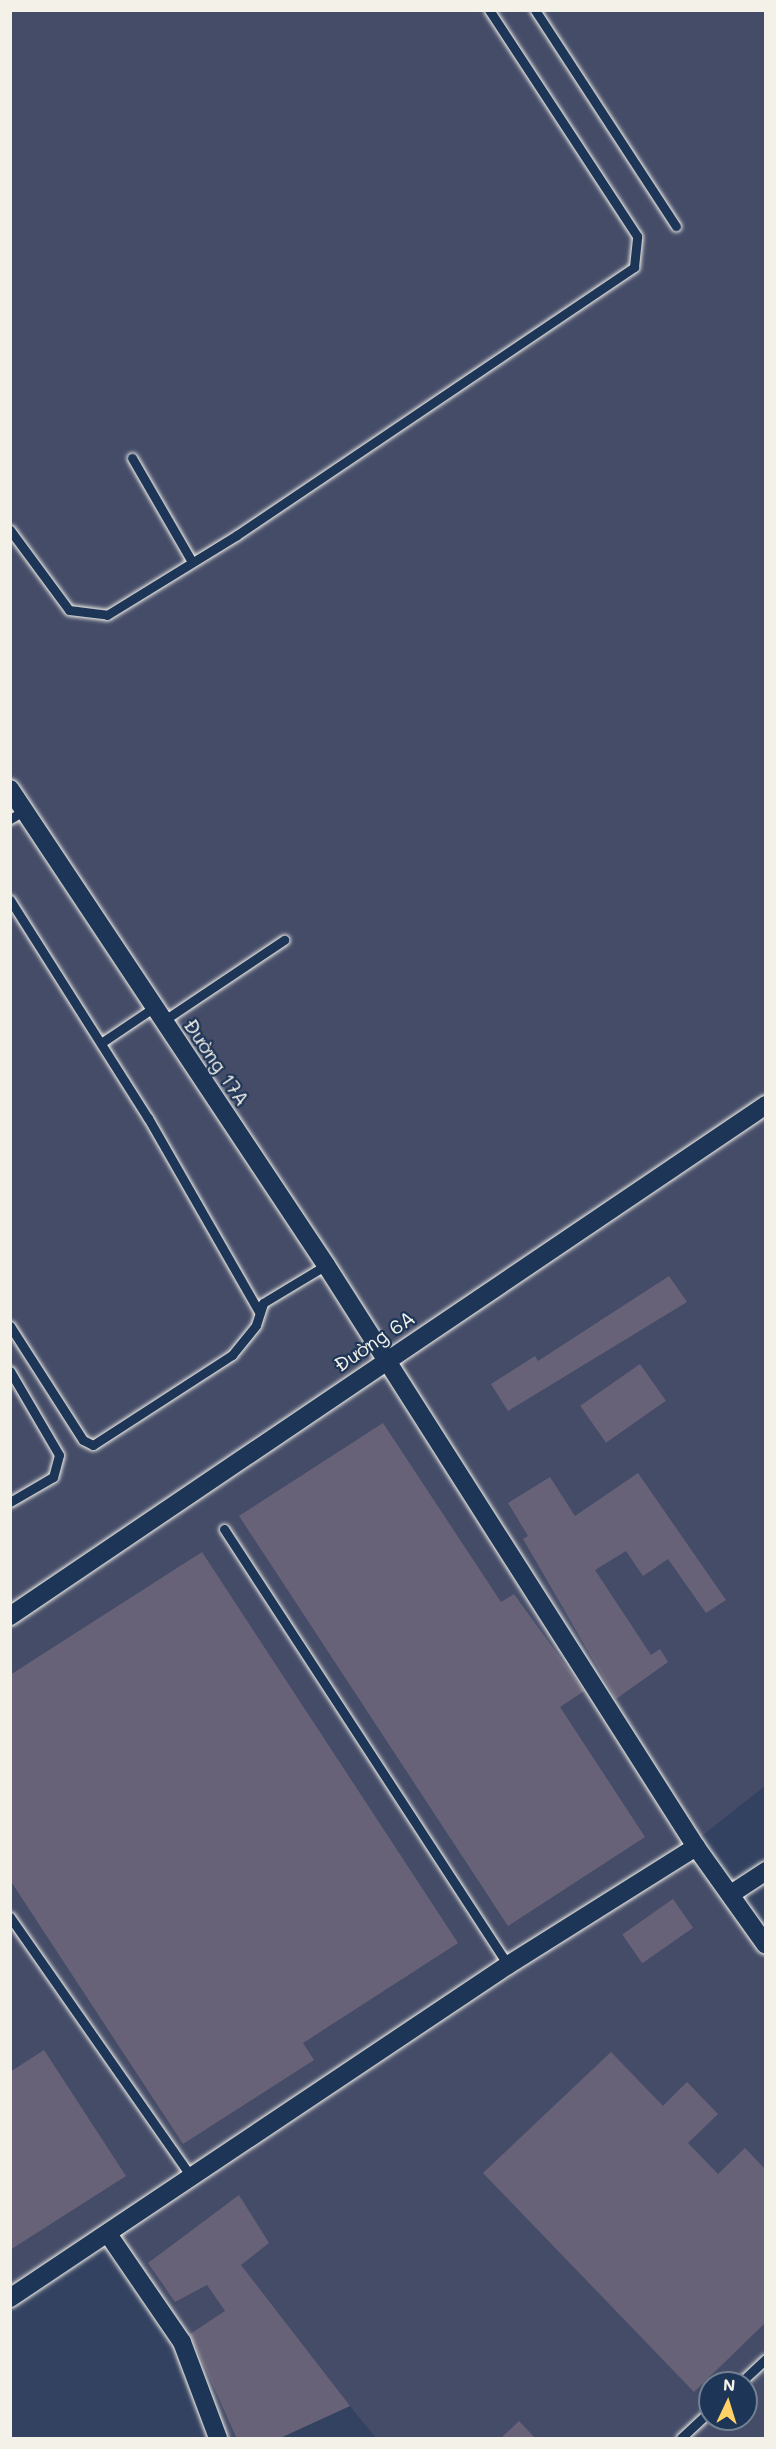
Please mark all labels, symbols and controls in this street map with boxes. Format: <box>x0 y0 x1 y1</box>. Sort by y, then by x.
street label: Đường 17A <box>179 1014 255 1110</box>
street label: Đường 6A <box>329 1305 419 1377</box>
north arrow <box>698 2371 758 2431</box>
text: N <box>722 2374 736 2395</box>

